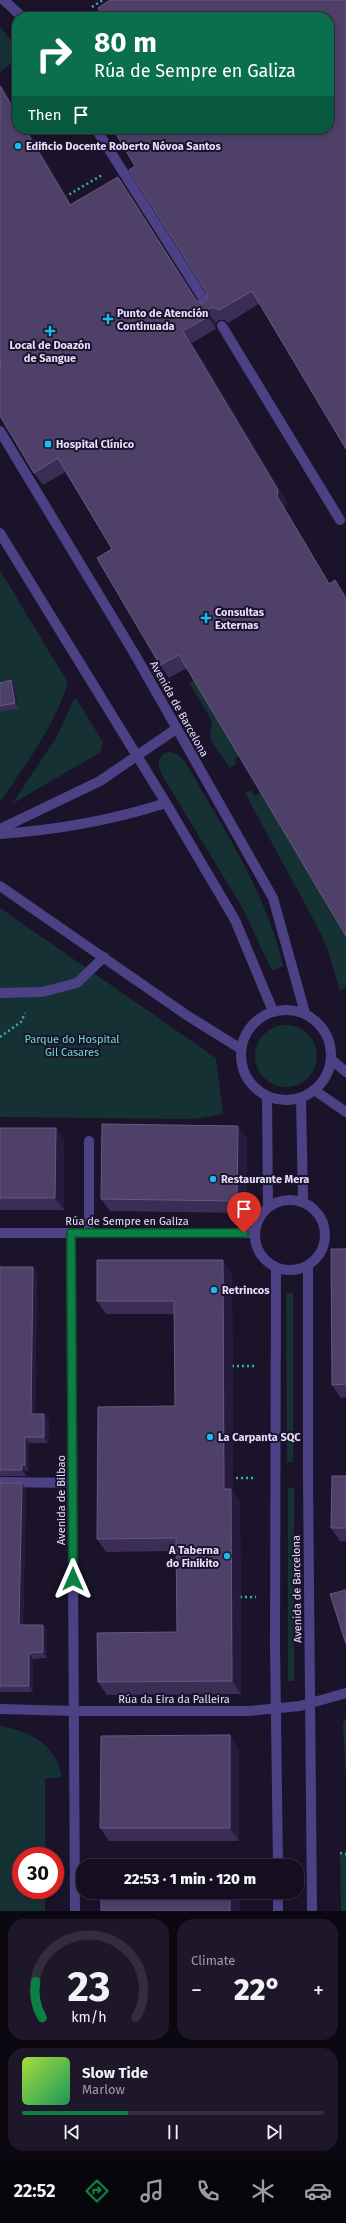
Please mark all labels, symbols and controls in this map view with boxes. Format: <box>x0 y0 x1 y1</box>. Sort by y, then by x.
text: 80 m <box>94 26 157 59</box>
icon: right <box>28 28 80 80</box>
text: Rúa de Sempre en Galiza <box>94 60 296 82</box>
icon: arrive <box>70 104 92 126</box>
text: Then <box>28 106 62 124</box>
place label: Edificio Docente Roberto Nóvoa Santos <box>26 140 221 153</box>
marker: Edificio Docente Roberto Nóvoa Santos <box>13 141 23 151</box>
place label: Punto de Atención Continuada <box>117 307 208 333</box>
marker: Punto de Atención Continuada <box>102 313 114 325</box>
marker: Local de Doazón de Sangue <box>44 325 56 337</box>
place label: Local de Doazón de Sangue <box>9 339 91 365</box>
place label: Hospital Clínico <box>56 438 135 451</box>
marker: Hospital Clínico <box>43 439 53 449</box>
place label: Consultas Externas <box>215 606 265 632</box>
marker: Consultas Externas <box>200 612 212 624</box>
street label: Avenida de Barcelona <box>147 659 211 759</box>
park label: Parque do Hospital Gil Casares <box>24 1033 120 1059</box>
place label: Restaurante Mera <box>221 1173 309 1186</box>
marker: Restaurante Mera <box>208 1174 218 1184</box>
pin <box>227 1192 261 1233</box>
icon: arrive <box>233 1198 255 1220</box>
street label: Rúa de Sempre en Galiza <box>65 1215 189 1228</box>
place label: Retrincos <box>222 1284 270 1297</box>
marker: Retrincos <box>209 1285 219 1295</box>
place label: La Carpanta SQC <box>218 1431 301 1444</box>
marker: La Carpanta SQC <box>205 1432 215 1442</box>
street label: Avenida de Bilbao <box>55 1455 68 1545</box>
street label: Avenida de Barcelona <box>290 1535 304 1643</box>
place label: A Taberna do Finikito <box>166 1544 220 1570</box>
marker: A Taberna do Finikito <box>222 1551 232 1561</box>
position arrow <box>52 1558 94 1600</box>
street label: Rúa da Eira da Palleira <box>118 1693 230 1706</box>
speed limit sign: 30 <box>12 1847 64 1899</box>
text: 22:53 · 1 min · 120 m <box>124 1870 256 1888</box>
text: Climate <box>191 1953 235 1968</box>
text: 23 <box>67 1961 110 2011</box>
text: 22° <box>234 1972 281 2008</box>
text: − <box>191 1977 202 2004</box>
text: + <box>313 1977 324 2004</box>
text: km/h <box>71 2008 106 2025</box>
text: Slow Tide <box>82 2064 148 2082</box>
text: Marlow <box>82 2082 125 2097</box>
icon: previous <box>61 2121 83 2143</box>
icon: pause <box>162 2121 184 2143</box>
icon: next <box>263 2121 285 2143</box>
icon: directions <box>83 2177 111 2205</box>
icon: music <box>138 2177 166 2205</box>
icon: phone <box>194 2177 222 2205</box>
icon: climate <box>249 2177 277 2205</box>
icon: car <box>304 2177 332 2205</box>
text: 22:52 <box>14 2180 55 2202</box>

